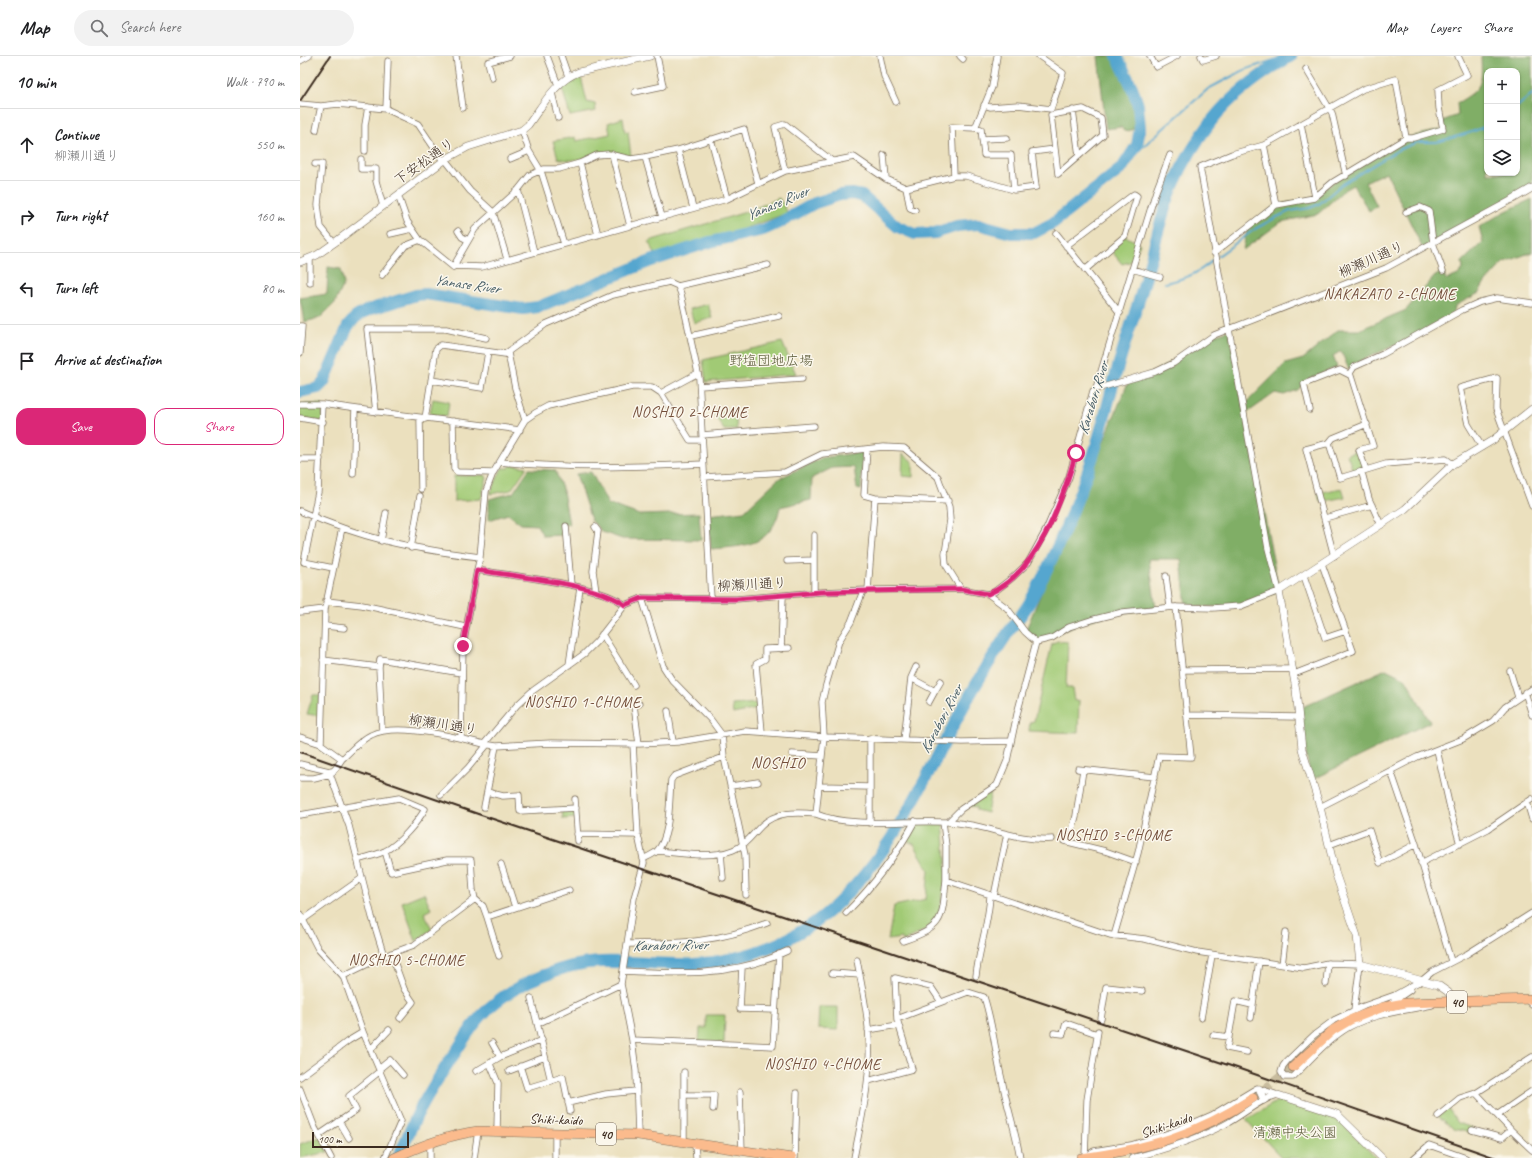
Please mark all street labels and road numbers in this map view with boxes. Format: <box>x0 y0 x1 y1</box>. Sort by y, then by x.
street label: 下安松通り <box>391 134 458 188</box>
street label: 柳瀬川通り <box>1336 237 1407 281</box>
street label: 柳瀬川通り <box>717 574 787 595</box>
street label: 柳瀬川通り <box>407 711 479 738</box>
road number: 40 <box>1447 991 1467 1013</box>
street label: Shiki-kaido <box>1138 1108 1195 1142</box>
street label: Shiki-kaido <box>529 1110 584 1129</box>
road number: 40 <box>596 1123 616 1145</box>

